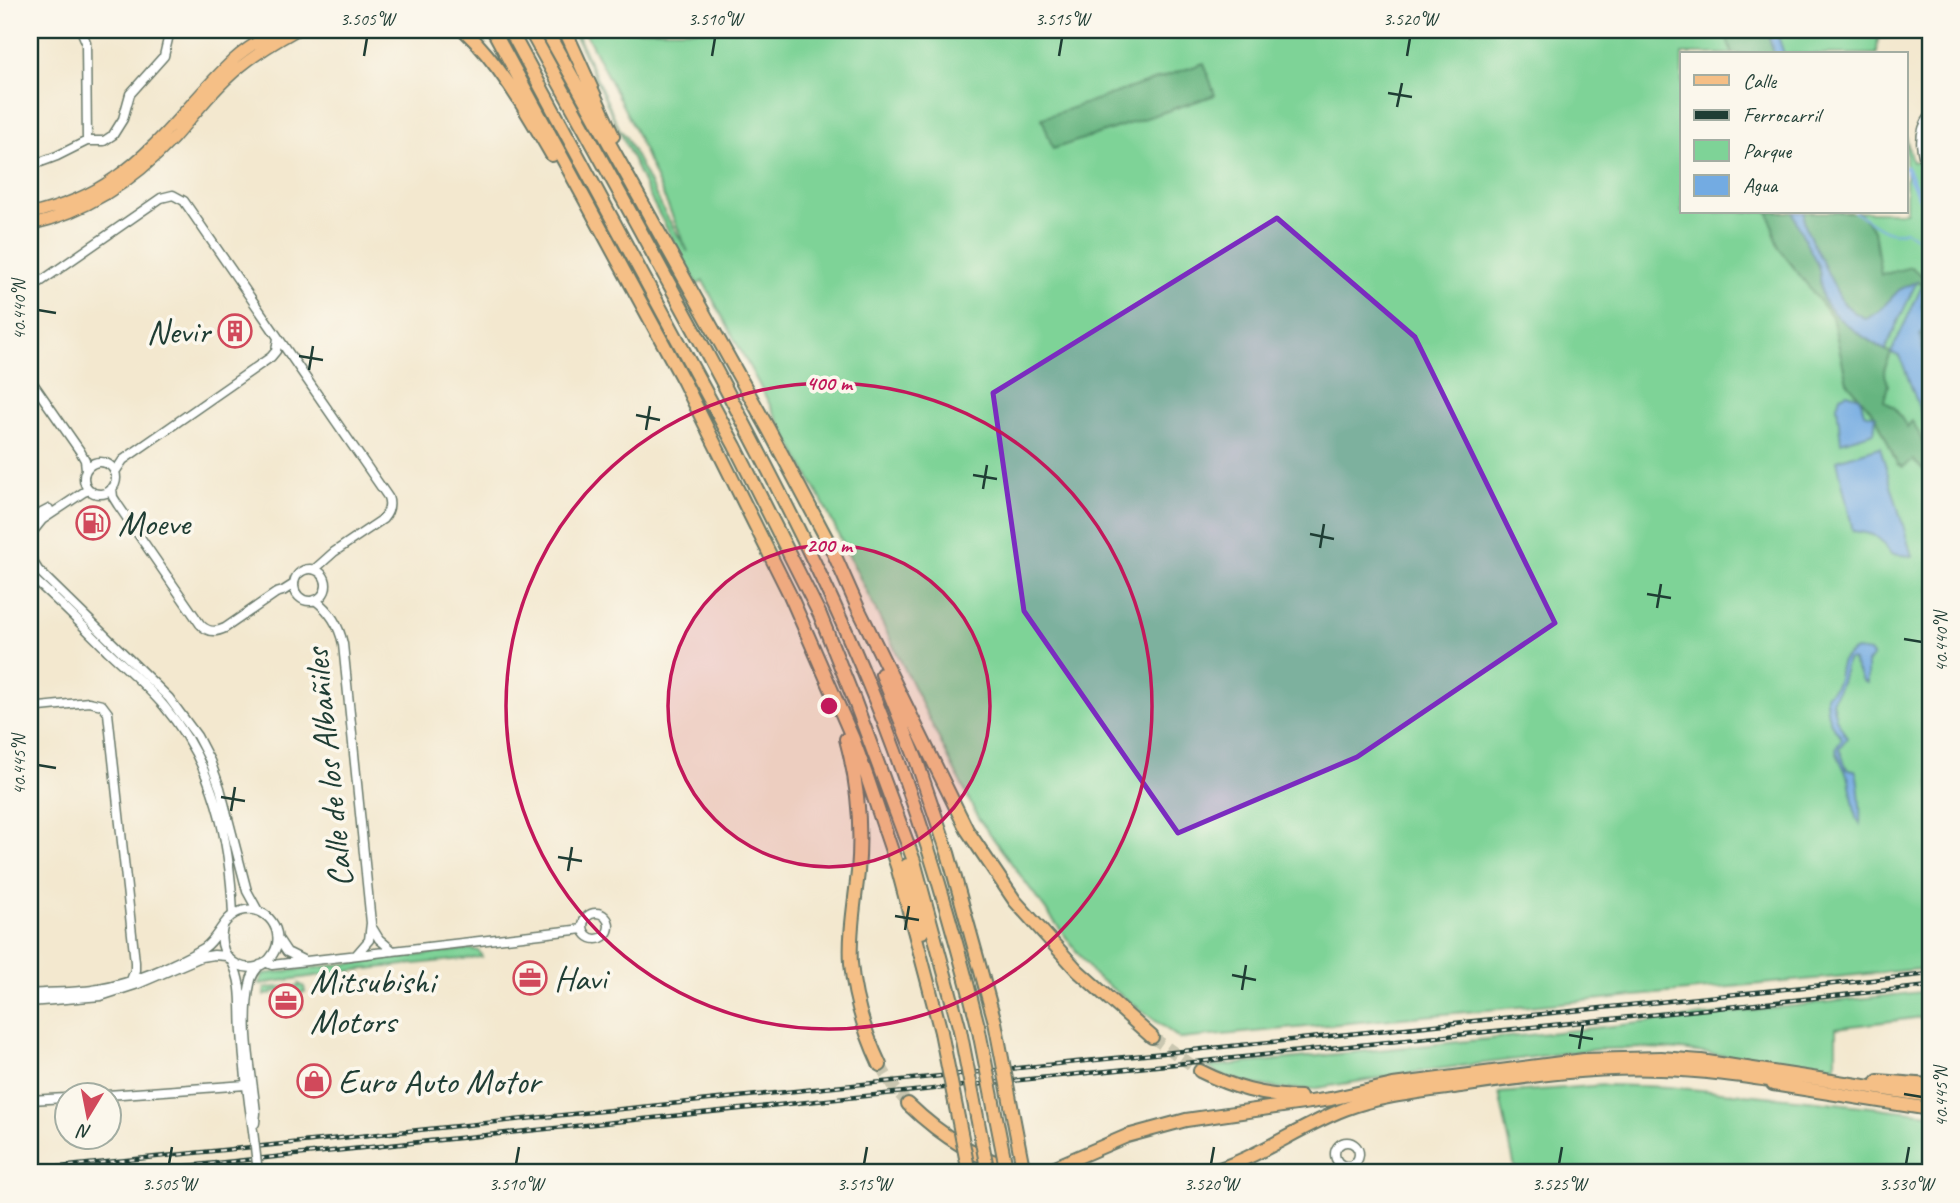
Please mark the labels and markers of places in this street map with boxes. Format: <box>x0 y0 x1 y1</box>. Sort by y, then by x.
place label: Nevir <box>147 309 212 354</box>
building icon: Nevir <box>216 312 254 350</box>
place label: Moeve <box>118 501 193 546</box>
fuel station icon: Moeve <box>74 504 112 542</box>
centre of rings <box>817 694 841 718</box>
place label: Havi <box>554 956 611 1001</box>
place label: Mitsubishi Motors <box>310 959 439 1044</box>
office icon: Havi <box>511 959 549 997</box>
office icon: Mitsubishi Motors <box>267 982 305 1020</box>
place label: Euro Auto Motor <box>338 1059 543 1104</box>
shop icon: Euro Auto Motor <box>295 1062 333 1100</box>

